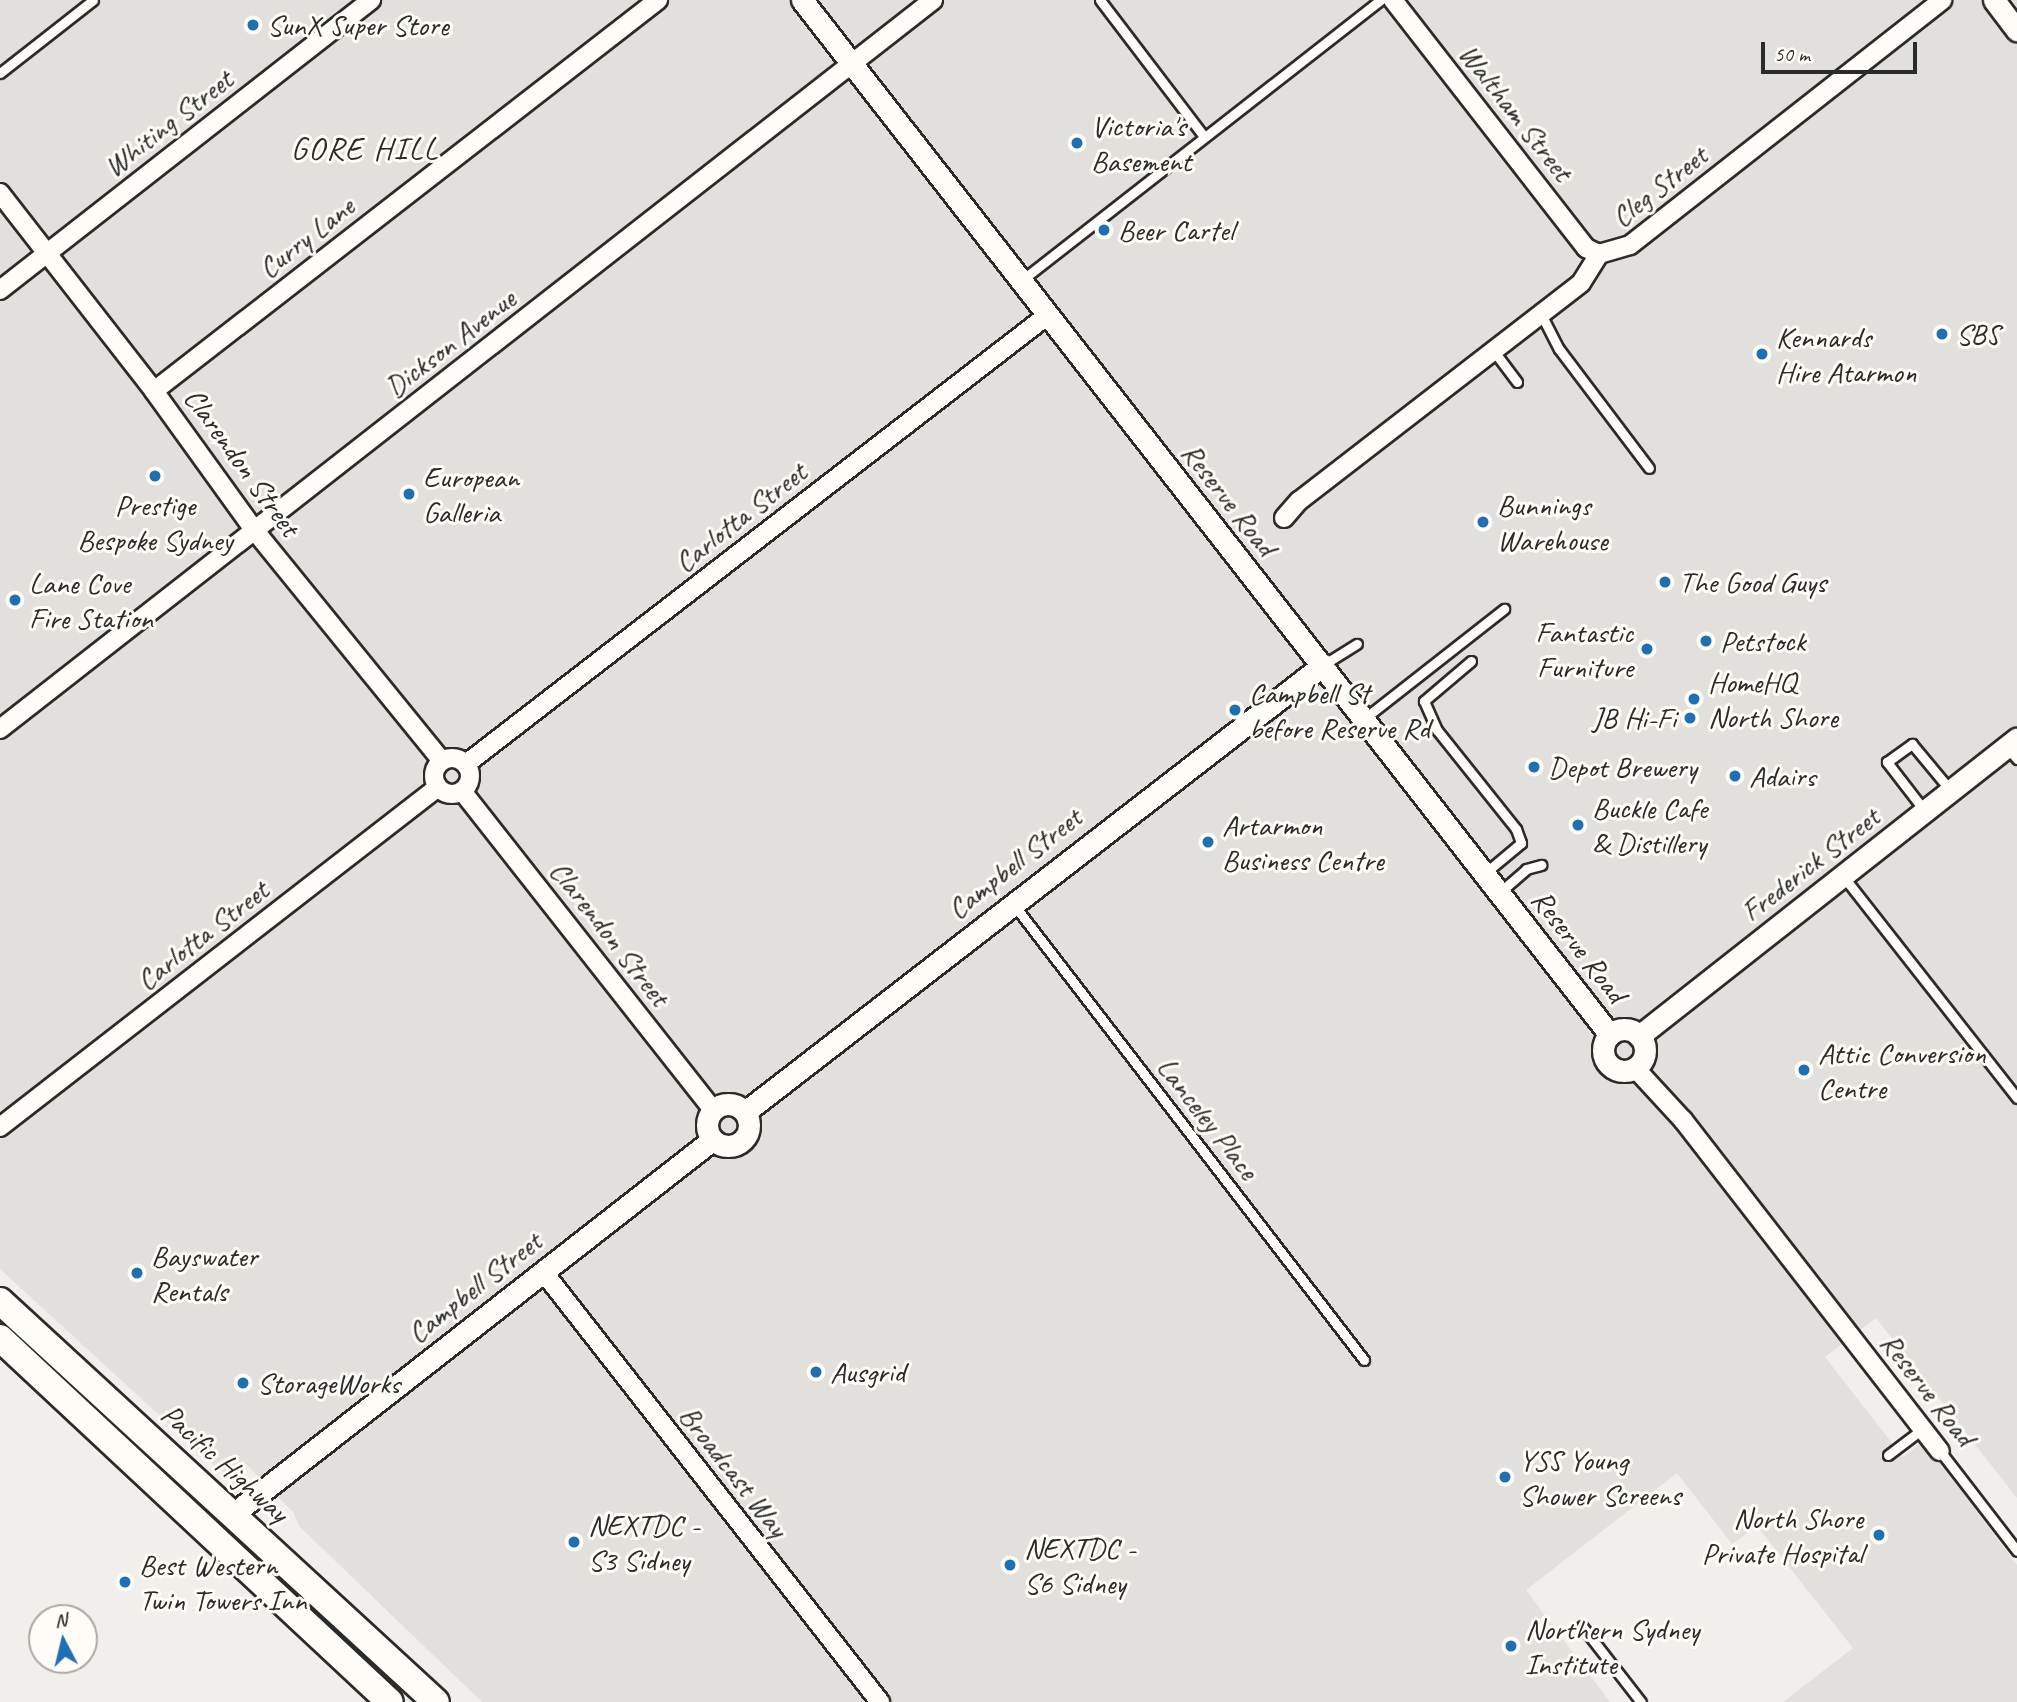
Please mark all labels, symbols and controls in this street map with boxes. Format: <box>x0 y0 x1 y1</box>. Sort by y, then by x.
place label: SunX Super Store <box>267 7 449 43</box>
marker: SunX Super Store <box>245 17 261 33</box>
scale bar <box>1765 28 1921 72</box>
street label: Waltham Street <box>1451 36 1581 188</box>
text: 50 m <box>1774 41 1810 67</box>
street label: Whiting Street <box>96 61 240 185</box>
place label: Victoria's Basement <box>1091 108 1191 178</box>
district label: GORE HILL <box>293 130 437 168</box>
marker: Victoria's Basement <box>1069 135 1085 151</box>
street label: Cleg Street <box>1604 137 1714 235</box>
street label: Curry Lane <box>250 188 362 286</box>
place label: Beer Cartel <box>1118 212 1234 248</box>
marker: Beer Cartel <box>1096 222 1112 238</box>
street label: Dickson Avenue <box>378 281 522 405</box>
place label: SBS <box>1956 316 2000 352</box>
place label: Kennards Hire Atarmon <box>1776 319 1916 390</box>
marker: SBS <box>1934 326 1950 342</box>
marker: Kennards Hire Atarmon <box>1754 346 1770 362</box>
street label: Clarendon Street <box>176 381 308 543</box>
street label: Reserve Road <box>1174 435 1284 563</box>
street label: Carlotta Street <box>666 454 814 580</box>
place label: European Galleria <box>423 459 519 530</box>
marker: Prestige Bespoke Sydney <box>147 468 163 484</box>
marker: European Galleria <box>401 486 417 502</box>
place label: Prestige Bespoke Sydney <box>77 487 233 558</box>
place label: Bunnings Warehouse <box>1497 487 1608 558</box>
marker: Bunnings Warehouse <box>1475 514 1491 530</box>
place label: The Good Guys <box>1679 564 1825 600</box>
place label: Lane Cove Fire Station <box>29 565 154 636</box>
marker: The Good Guys <box>1657 574 1673 590</box>
marker: Lane Cove Fire Station <box>7 592 23 608</box>
place label: Fantastic Furniture <box>1535 614 1633 684</box>
place label: Petstock <box>1720 623 1805 659</box>
marker: Petstock <box>1698 633 1714 649</box>
marker: Fantastic Furniture <box>1639 641 1655 657</box>
place label: HomeHQ North Shore <box>1708 664 1838 734</box>
place label: Campbell St before Reserve Rd <box>1249 675 1430 746</box>
marker: HomeHQ North Shore <box>1686 691 1702 707</box>
place label: JB Hi-Fi <box>1592 700 1676 736</box>
marker: Campbell St before Reserve Rd <box>1227 702 1243 718</box>
marker: JB Hi-Fi <box>1682 710 1698 726</box>
place label: Depot Brewery <box>1548 749 1697 785</box>
place label: Adairs <box>1749 758 1816 794</box>
marker: Depot Brewery <box>1526 759 1542 775</box>
marker: Adairs <box>1727 768 1743 784</box>
place label: Buckle Cafe & Distillery <box>1592 790 1708 860</box>
street label: Campbell Street <box>940 799 1088 927</box>
street label: Frederick Street <box>1734 799 1886 929</box>
place label: Artarmon Business Centre <box>1222 807 1383 878</box>
marker: Buckle Cafe & Distillery <box>1570 817 1586 833</box>
marker: Artarmon Business Centre <box>1200 834 1216 850</box>
street label: Clarendon Street <box>542 853 678 1013</box>
street label: Carlotta Street <box>128 872 276 998</box>
street label: Reserve Road <box>1524 882 1634 1010</box>
place label: Attic Conversion Centre <box>1818 1035 1986 1106</box>
street label: Lanceley Place <box>1149 1050 1267 1186</box>
marker: Attic Conversion Centre <box>1796 1062 1812 1078</box>
street label: Campbell Street <box>400 1223 548 1351</box>
place label: Bayswater Rentals <box>151 1238 258 1308</box>
marker: Bayswater Rentals <box>129 1265 145 1281</box>
street label: Reserve Road <box>1873 1325 1983 1453</box>
place label: Ausgrid <box>830 1354 905 1390</box>
marker: Ausgrid <box>808 1364 824 1380</box>
place label: StorageWorks <box>257 1365 400 1401</box>
marker: StorageWorks <box>235 1375 251 1391</box>
street label: Pacific Highway <box>154 1397 296 1529</box>
street label: Broadcast Way <box>672 1398 796 1544</box>
place label: YSS Young Shower Screens <box>1519 1442 1681 1512</box>
marker: YSS Young Shower Screens <box>1497 1469 1513 1485</box>
place label: North Shore Private Hospital <box>1702 1500 1863 1570</box>
place label: NEXTDC - S3 Sidney <box>588 1507 700 1578</box>
marker: North Shore Private Hospital <box>1869 1525 1889 1545</box>
place label: NEXTDC - S6 Sidney <box>1024 1530 1136 1600</box>
marker: NEXTDC - S3 Sidney <box>566 1534 582 1550</box>
place label: Best Western Twin Towers Inn <box>139 1547 305 1618</box>
marker: NEXTDC - S6 Sidney <box>1002 1557 1018 1573</box>
marker: Best Western Twin Towers Inn <box>117 1574 133 1590</box>
north arrow <box>28 1604 98 1674</box>
text: N <box>53 1608 68 1633</box>
place label: Northern Sydney Institute <box>1525 1611 1699 1682</box>
marker: Northern Sydney Institute <box>1503 1638 1519 1654</box>

